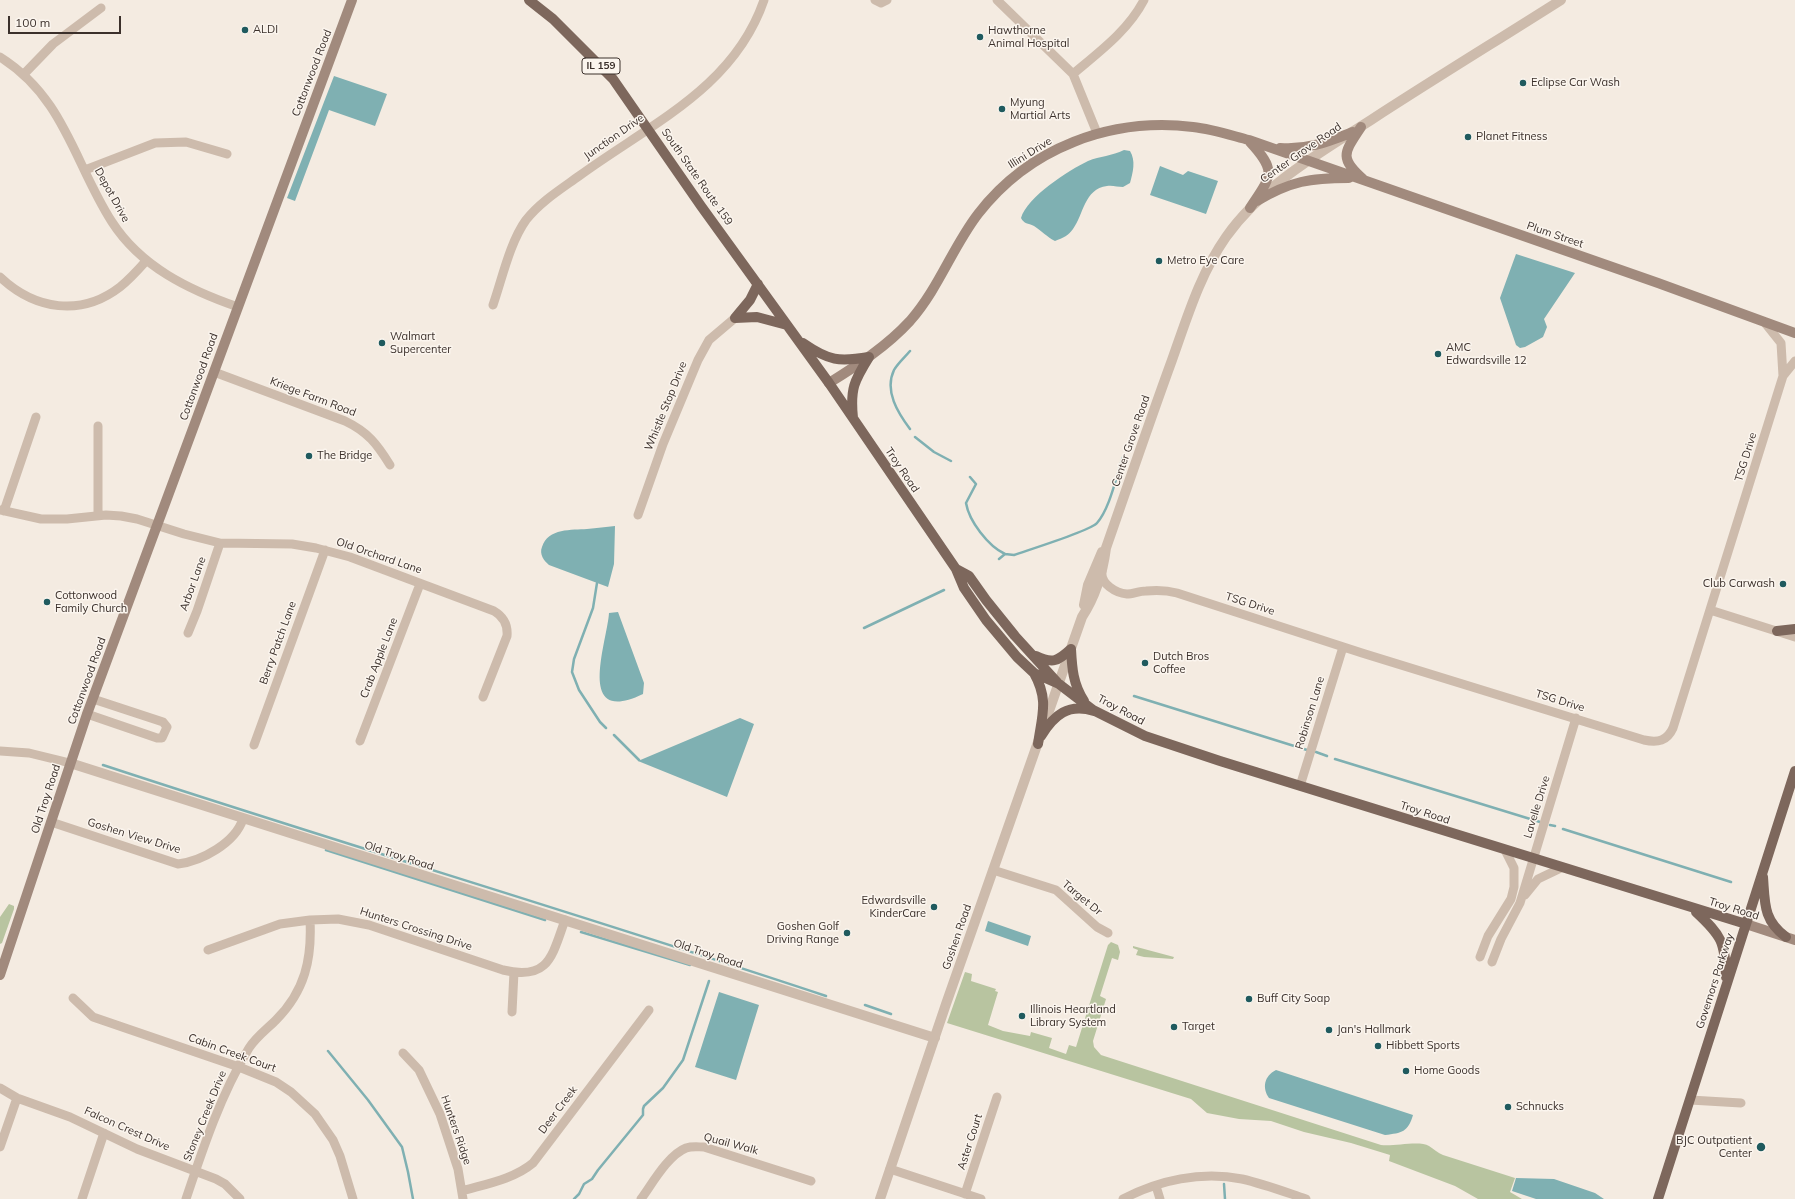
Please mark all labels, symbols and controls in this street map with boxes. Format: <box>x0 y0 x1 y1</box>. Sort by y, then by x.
scale bar <box>10 8 123 34</box>
text: 100 m <box>15 15 50 30</box>
place label: ALDI <box>253 23 278 37</box>
place label: Hawthorne Animal Hospital <box>988 24 1069 50</box>
marker: ALDI <box>240 25 250 35</box>
street label: Cottonwood Road <box>289 28 335 118</box>
marker: Hawthorne Animal Hospital <box>975 32 985 42</box>
road number: IL 159 <box>582 58 620 74</box>
place label: Eclipse Car Wash <box>1531 76 1620 90</box>
marker: Eclipse Car Wash <box>1518 78 1528 88</box>
place label: Myung Martial Arts <box>1010 96 1071 122</box>
marker: Myung Martial Arts <box>997 104 1007 114</box>
street label: Junction Drive <box>581 111 647 163</box>
street label: Center Grove Road <box>1258 120 1344 186</box>
street label: South State Route 159 <box>659 126 735 228</box>
place label: Planet Fitness <box>1476 130 1548 144</box>
marker: Planet Fitness <box>1463 132 1473 142</box>
street label: Illini Drive <box>1006 134 1054 172</box>
street label: Depot Drive <box>92 165 132 225</box>
street label: Plum Street <box>1525 219 1585 251</box>
place label: Metro Eye Care <box>1167 254 1244 268</box>
marker: Metro Eye Care <box>1154 256 1164 266</box>
place label: Walmart Supercenter <box>390 330 451 356</box>
street label: Cottonwood Road <box>177 332 221 422</box>
marker: Walmart Supercenter <box>377 338 387 348</box>
place label: AMC Edwardsville 12 <box>1446 341 1527 367</box>
marker: AMC Edwardsville 12 <box>1433 349 1443 359</box>
street label: Whistle Stop Drive <box>642 359 690 453</box>
street label: Kriege Farm Road <box>268 375 358 419</box>
street label: Center Grove Road <box>1109 393 1153 489</box>
street label: TSG Drive <box>1732 431 1760 483</box>
street label: Troy Road <box>882 445 922 495</box>
place label: The Bridge <box>317 449 372 463</box>
marker: The Bridge <box>304 451 314 461</box>
street label: Old Orchard Lane <box>334 535 424 577</box>
street label: Arbor Lane <box>177 555 209 613</box>
place label: Club Carwash <box>1703 577 1775 591</box>
marker: Club Carwash <box>1778 579 1788 589</box>
place label: Cottonwood Family Church <box>55 589 127 615</box>
street label: TSG Drive <box>1224 590 1276 618</box>
marker: Cottonwood Family Church <box>42 597 52 607</box>
street label: Berry Patch Lane <box>257 600 299 686</box>
street label: Crab Apple Lane <box>358 616 400 700</box>
street label: Cottonwood Road <box>65 636 109 726</box>
place label: Dutch Bros Coffee <box>1153 650 1209 676</box>
marker: Dutch Bros Coffee <box>1140 658 1150 668</box>
street label: Robinson Lane <box>1293 675 1327 751</box>
street label: TSG Drive <box>1534 687 1586 715</box>
street label: Troy Road <box>1095 692 1147 728</box>
street label: Old Troy Road <box>29 763 63 835</box>
street label: Lavelle Drive <box>1521 774 1553 840</box>
street label: Troy Road <box>1398 799 1452 827</box>
street label: Goshen View Drive <box>86 816 182 856</box>
street label: Old Troy Road <box>363 839 435 873</box>
street label: Target Dr <box>1059 878 1105 918</box>
place label: Edwardsville KinderCare <box>861 894 926 920</box>
street label: Troy Road <box>1707 895 1761 923</box>
marker: Edwardsville KinderCare <box>929 902 939 912</box>
street label: Goshen Road <box>940 902 974 972</box>
street label: Hunters Crossing Drive <box>358 905 474 953</box>
place label: Goshen Golf Driving Range <box>767 920 839 946</box>
marker: Goshen Golf Driving Range <box>842 928 852 938</box>
street label: Governors Parkway <box>1693 932 1737 1030</box>
street label: Old Troy Road <box>672 937 744 971</box>
place label: Buff City Soap <box>1257 992 1330 1006</box>
marker: Buff City Soap <box>1244 994 1254 1004</box>
place label: Illinois Heartland Library System <box>1030 1003 1116 1029</box>
marker: Illinois Heartland Library System <box>1017 1011 1027 1021</box>
place label: Target <box>1182 1020 1215 1034</box>
marker: Target <box>1169 1022 1179 1032</box>
place label: Jan's Hallmark <box>1337 1023 1411 1037</box>
marker: Jan's Hallmark <box>1324 1025 1334 1035</box>
street label: Cabin Creek Court <box>186 1031 278 1075</box>
place label: Hibbett Sports <box>1386 1039 1460 1053</box>
marker: Hibbett Sports <box>1373 1041 1383 1051</box>
place label: Home Goods <box>1414 1064 1480 1078</box>
marker: Home Goods <box>1401 1066 1411 1076</box>
street label: Stoney Creek Drive <box>181 1069 229 1163</box>
street label: Deer Creek <box>536 1084 580 1136</box>
street label: Hunters Ridge <box>438 1093 474 1167</box>
place label: Schnucks <box>1516 1100 1564 1114</box>
marker: Schnucks <box>1503 1102 1513 1112</box>
street label: Falcon Crest Drive <box>82 1104 172 1154</box>
street label: Aster Court <box>955 1112 985 1172</box>
street label: Quail Walk <box>702 1130 760 1158</box>
place label: BJC Outpatient Center <box>1676 1134 1752 1160</box>
marker: BJC Outpatient Center <box>1755 1141 1767 1153</box>

